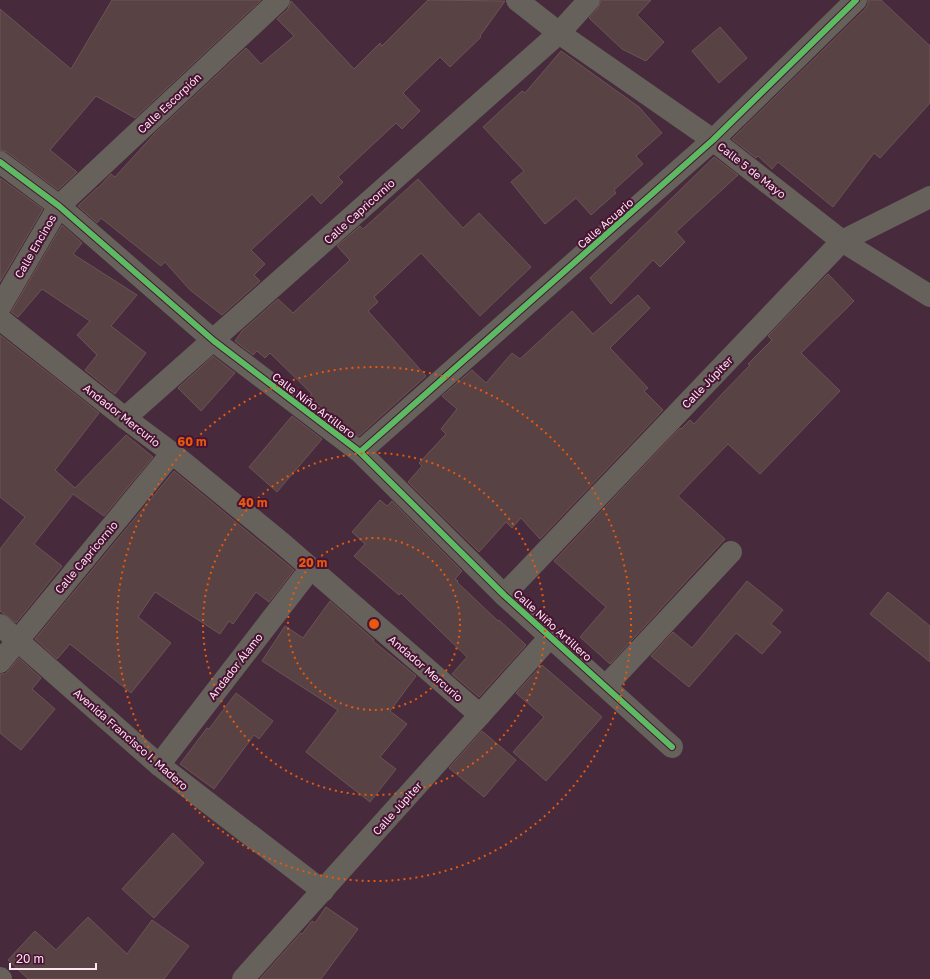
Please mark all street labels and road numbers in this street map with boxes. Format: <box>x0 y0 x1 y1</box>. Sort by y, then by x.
street label: Calle Escorpión <box>134 70 204 136</box>
street label: Calle 5 de Mayo <box>715 139 789 201</box>
street label: Calle Capricornio <box>321 176 397 246</box>
street label: Calle Acuario <box>574 195 636 251</box>
street label: Calle Encinos <box>12 212 59 280</box>
street label: Calle Júpiter <box>679 353 736 411</box>
street label: Calle Niño Artillero <box>270 370 358 441</box>
street label: Andador Mercurio <box>81 381 163 449</box>
street label: Calle Capricornio <box>52 518 120 596</box>
street label: Calle Niño Artillero <box>511 587 595 664</box>
street label: Andador Álamo <box>205 630 265 702</box>
street label: Andador Mercurio <box>386 632 466 704</box>
street label: Avenida Francisco I. Madero <box>71 686 191 793</box>
street label: Calle Júpiter <box>370 778 425 837</box>

